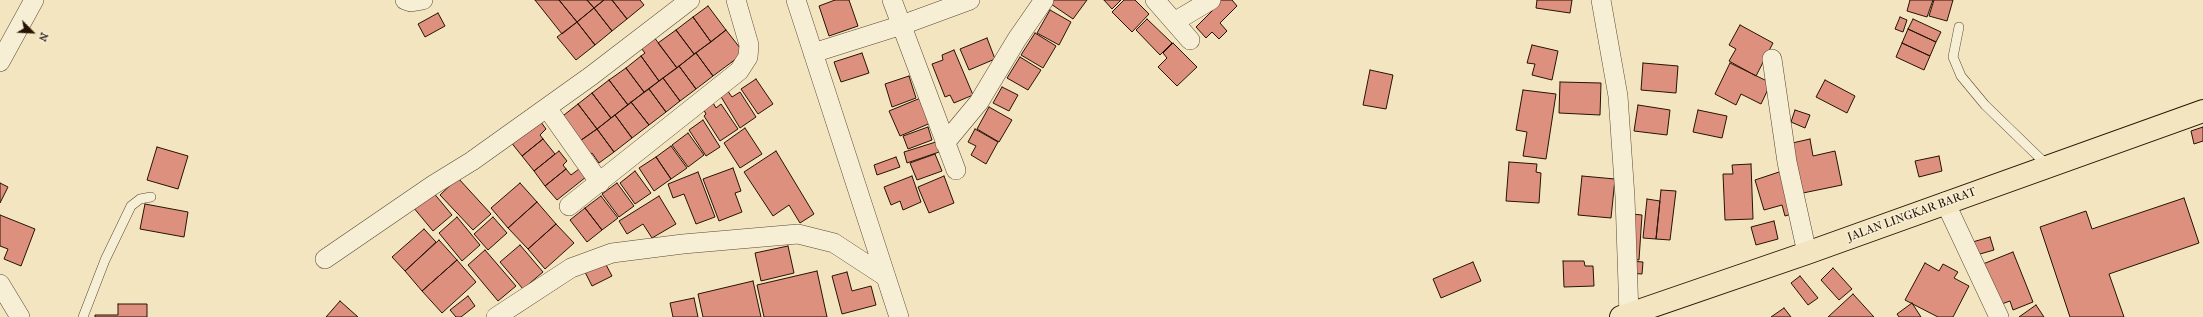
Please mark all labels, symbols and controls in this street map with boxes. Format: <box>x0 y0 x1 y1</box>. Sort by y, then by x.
north arrow <box>12 12 52 52</box>
text: N <box>36 31 51 44</box>
street label: JALAN LINGKAR BARAT <box>1846 185 1978 245</box>

